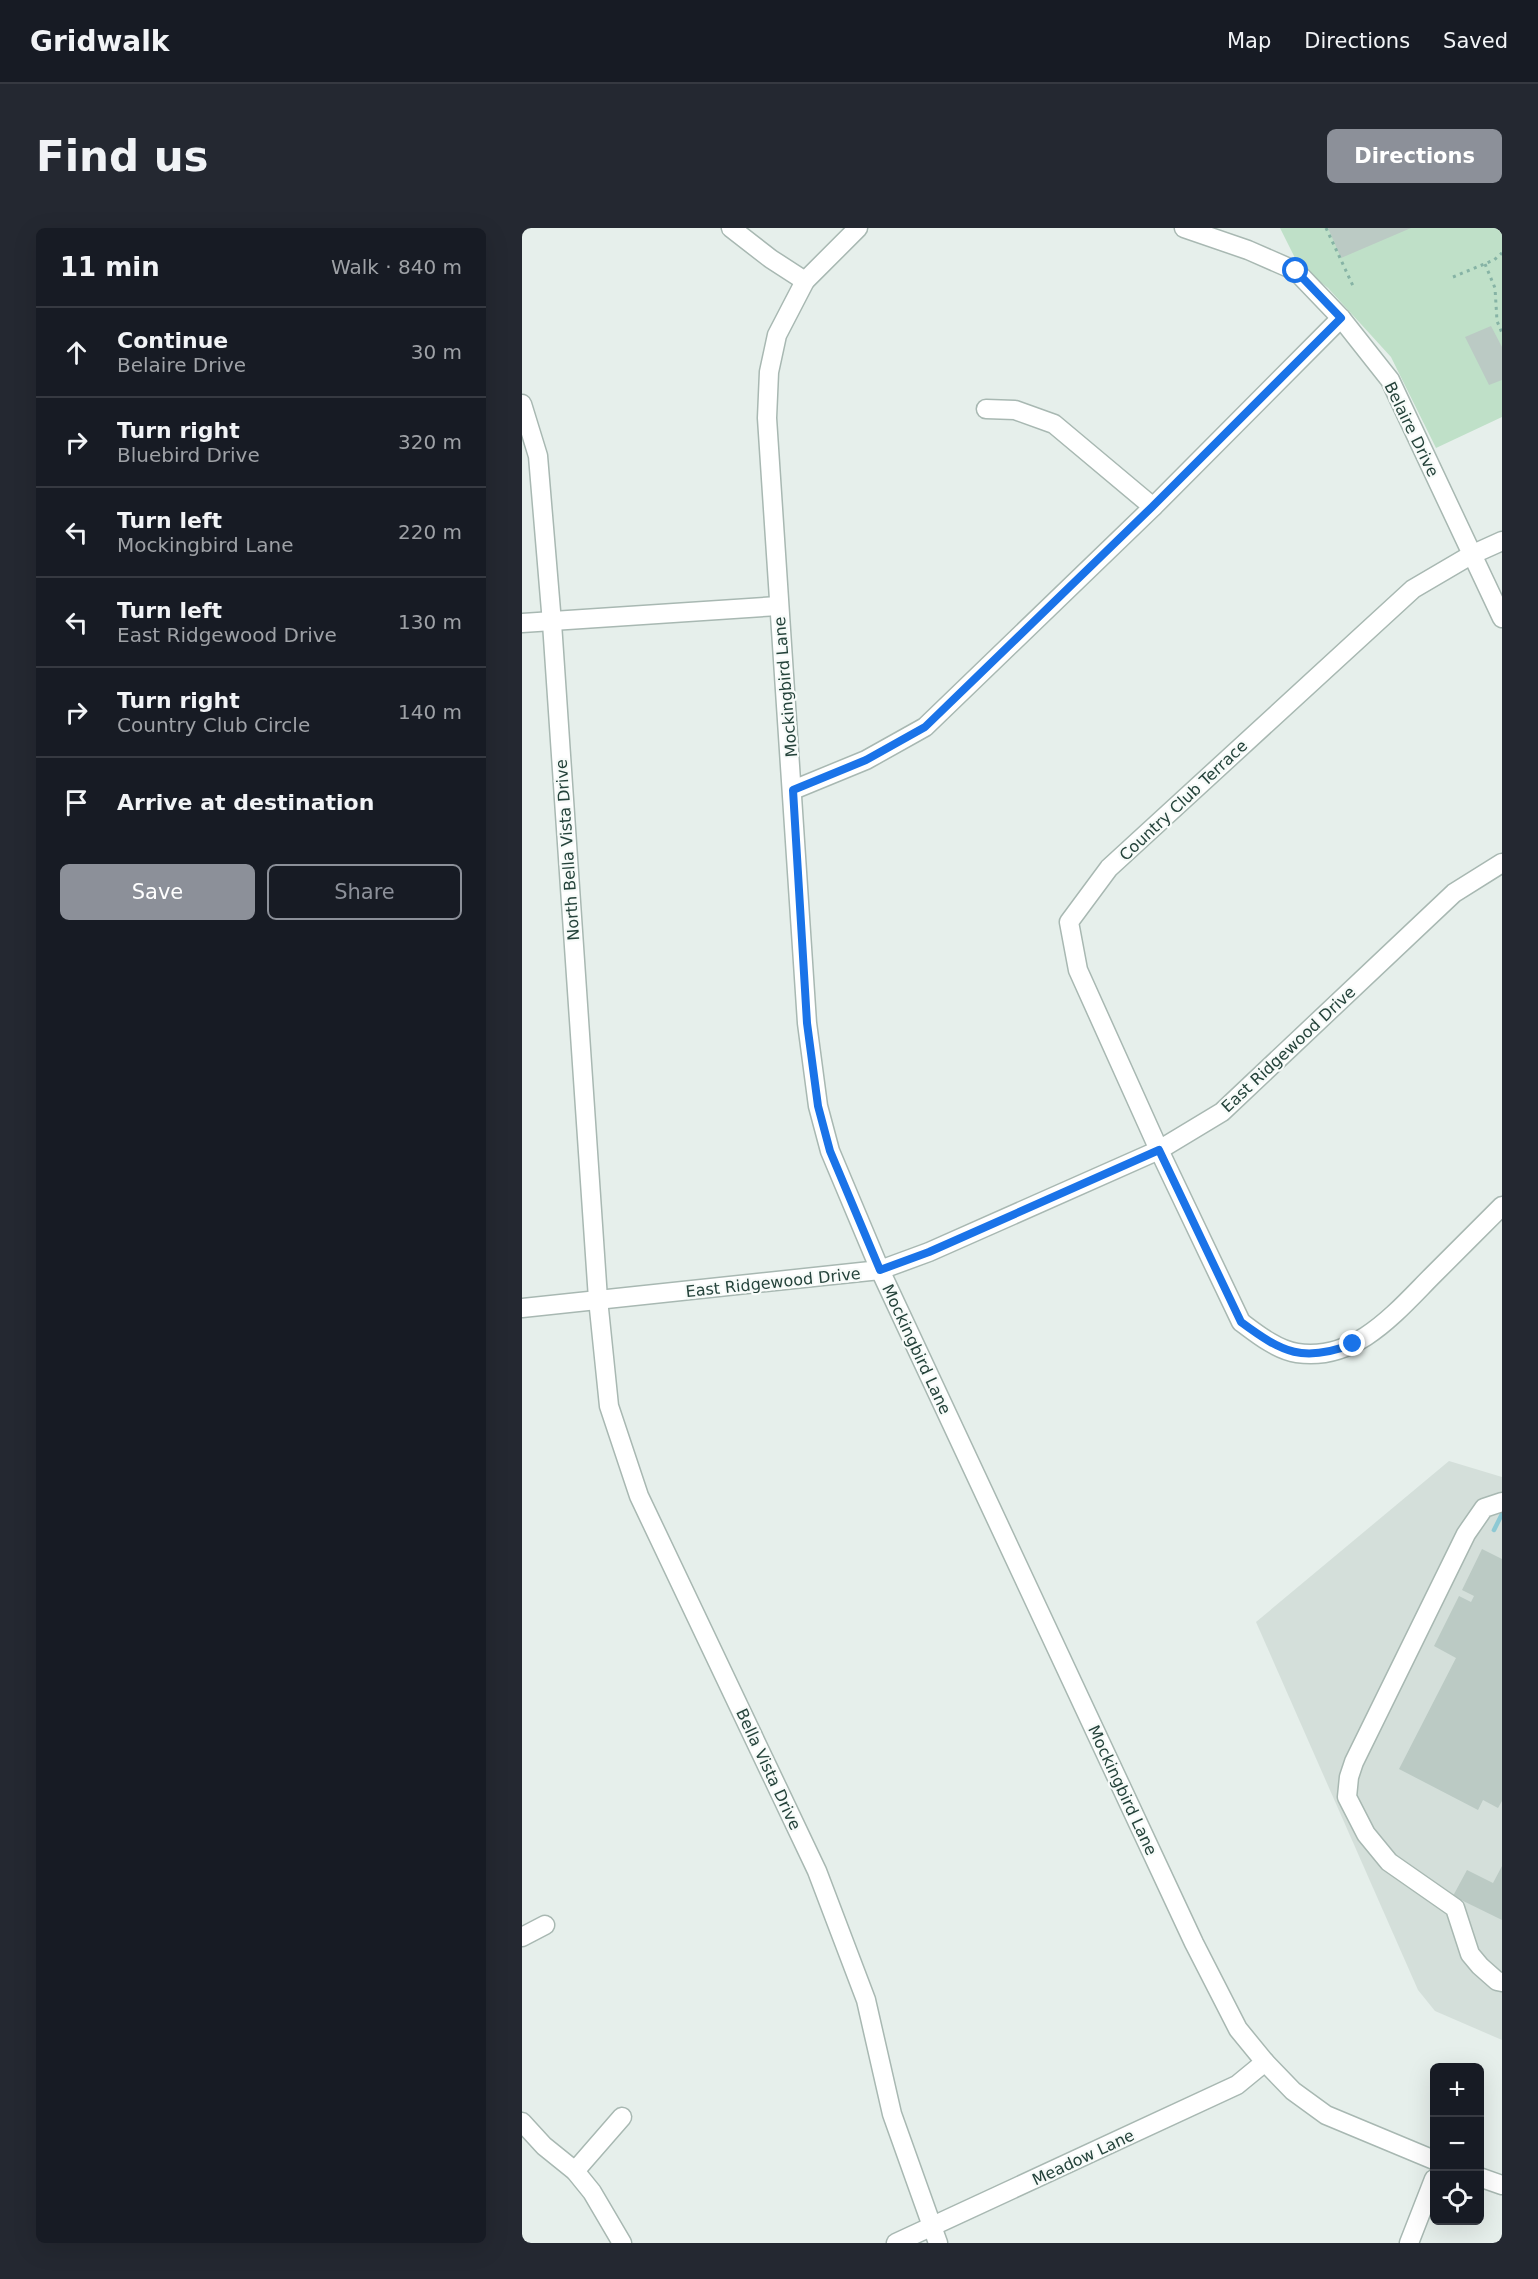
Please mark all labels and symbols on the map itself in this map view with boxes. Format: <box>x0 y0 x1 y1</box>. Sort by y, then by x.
route start <box>1282 257 1308 283</box>
street label: Belaire Drive <box>1380 379 1443 480</box>
street label: Mockingbird Lane <box>770 616 801 758</box>
street label: Country Club Terrace <box>1115 736 1251 865</box>
street label: North Bella Vista Drive <box>552 759 583 941</box>
street label: East Ridgewood Drive <box>1218 982 1359 1116</box>
street label: East Ridgewood Drive <box>685 1264 862 1301</box>
street label: Mockingbird Lane <box>878 1281 955 1417</box>
route end <box>1339 1330 1365 1356</box>
street label: Bella Vista Drive <box>732 1705 805 1833</box>
street label: Mockingbird Lane <box>1084 1722 1161 1858</box>
street label: Meadow Lane <box>1029 2126 1137 2189</box>

